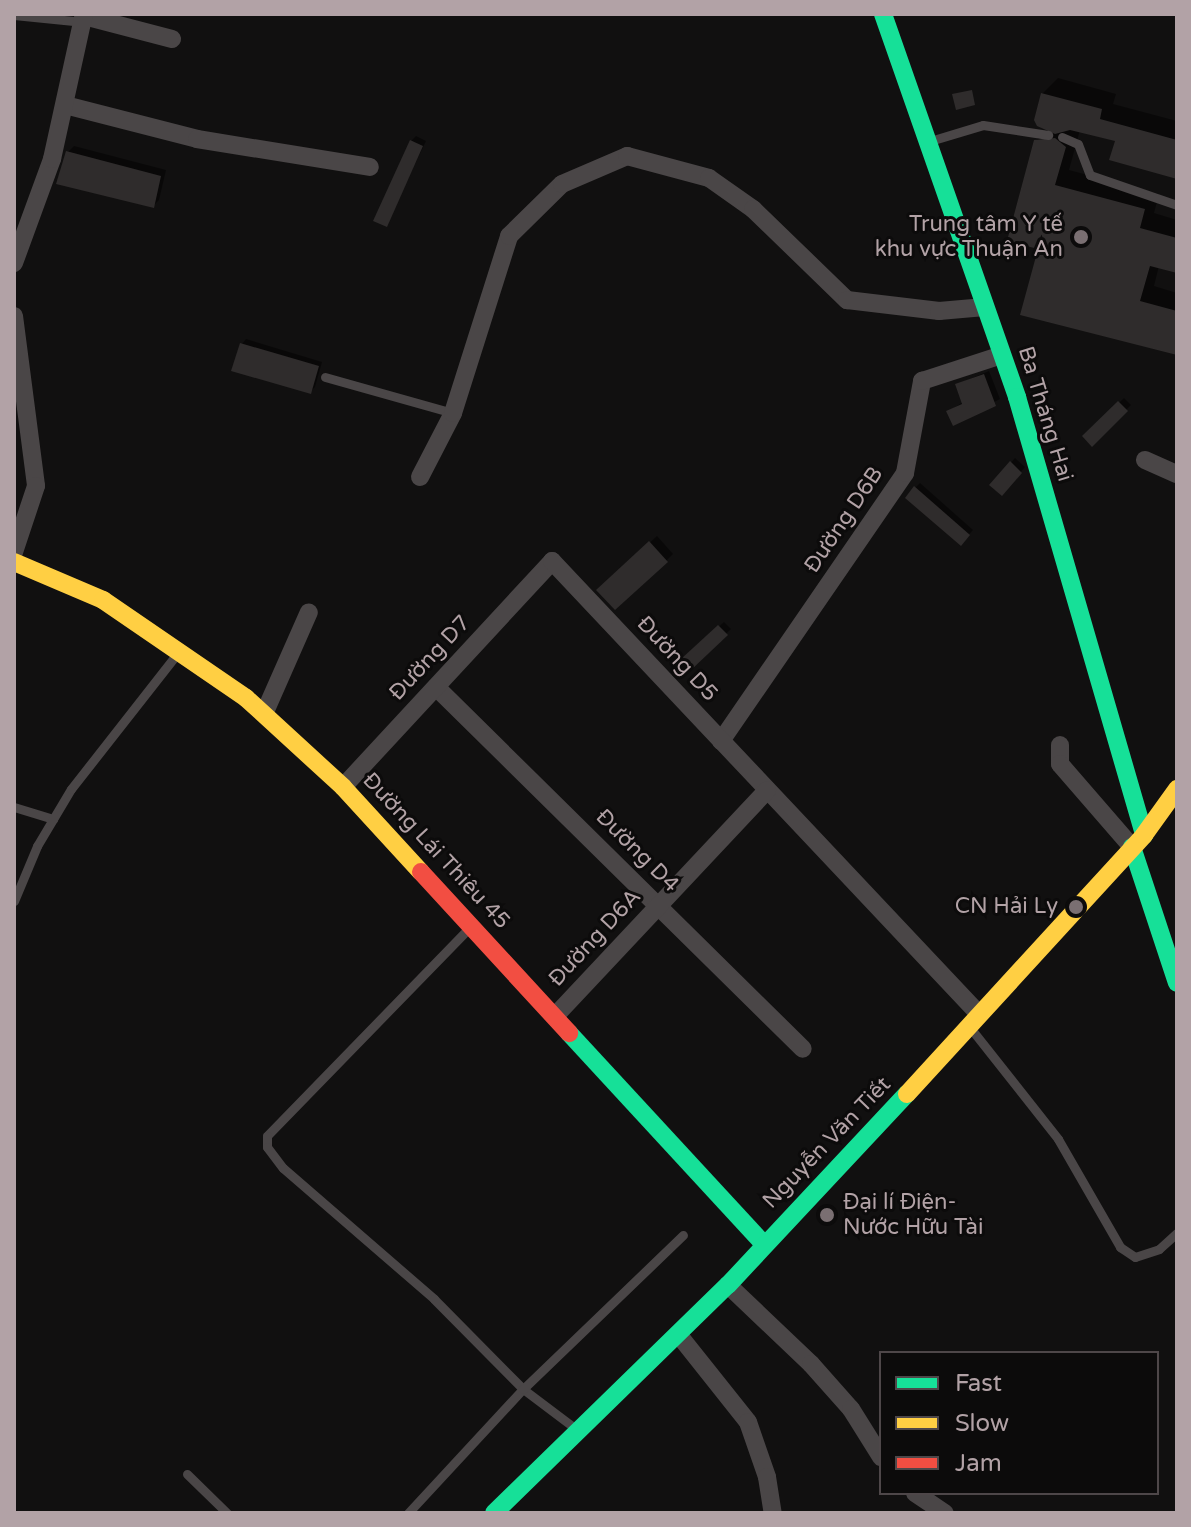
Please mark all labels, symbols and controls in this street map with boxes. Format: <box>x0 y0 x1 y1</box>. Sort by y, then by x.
place label: Trung tâm Y tế khu vực Thuận An <box>875 211 1063 262</box>
marker: Trung tâm Y tế khu vực Thuận An <box>1070 226 1092 248</box>
street label: Ba Tháng Hai <box>1012 343 1078 485</box>
street label: Đường D6B <box>799 462 889 578</box>
street label: Đường D7 <box>384 610 476 706</box>
street label: Đường D5 <box>631 611 723 707</box>
street label: Đường Lái Thiêu 45 <box>357 767 515 935</box>
street label: Đường D4 <box>590 804 684 898</box>
street label: Đường D6A <box>543 884 647 992</box>
place label: CN Hải Ly <box>955 894 1058 920</box>
marker: CN Hải Ly <box>1065 896 1087 918</box>
street label: Nguyễn Văn Tiết <box>757 1072 897 1214</box>
place label: Đại lí Điện- Nước Hữu Tài <box>843 1189 983 1240</box>
marker: Đại lí Điện- Nước Hữu Tài <box>818 1206 836 1224</box>
legend <box>879 1351 1159 1495</box>
text: Fast <box>955 1369 1002 1398</box>
text: Slow <box>955 1409 1009 1438</box>
text: Jam <box>955 1449 1002 1478</box>

